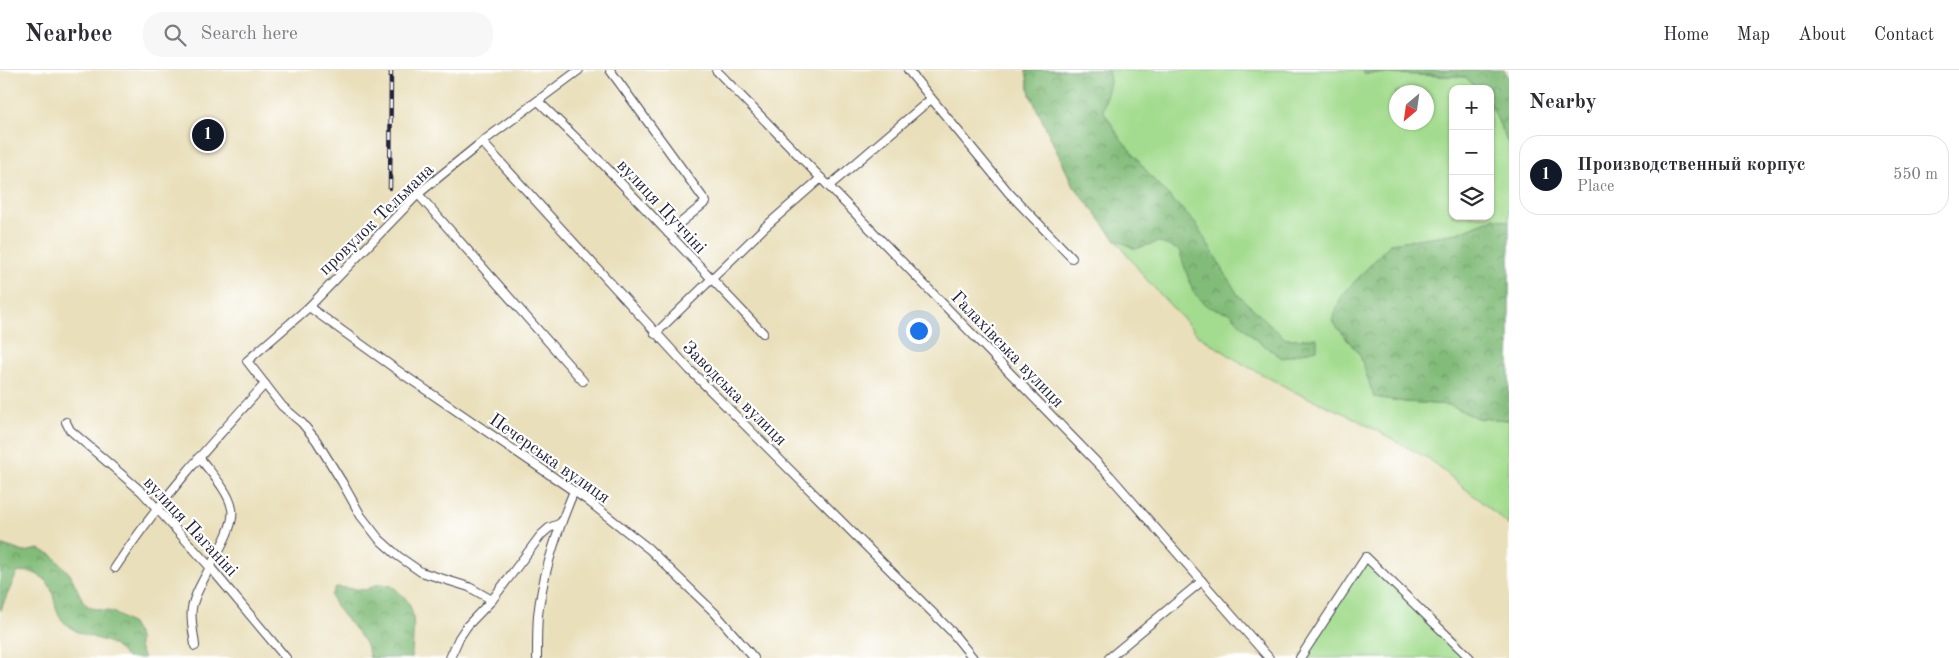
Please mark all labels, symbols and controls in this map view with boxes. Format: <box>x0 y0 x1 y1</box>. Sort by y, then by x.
search box <box>143 12 493 57</box>
icon: search <box>161 21 189 49</box>
text: Nearbee <box>25 23 113 47</box>
text: Search here <box>201 25 298 44</box>
text: Home <box>1663 26 1709 44</box>
text: Map <box>1737 26 1770 44</box>
text: About <box>1798 26 1846 44</box>
text: Contact <box>1874 26 1934 44</box>
north arrow <box>1389 85 1434 130</box>
map controls <box>1449 85 1494 220</box>
button: + <box>1449 85 1494 130</box>
text: Nearby <box>1529 92 1597 113</box>
pin: 1 <box>192 116 224 154</box>
button: − <box>1449 130 1494 175</box>
street label: вулиця Пуччіні <box>613 156 709 257</box>
text: Производственный корпус <box>1577 156 1806 175</box>
street label: провулок Тельмана <box>316 160 438 279</box>
text: 1 <box>1541 167 1551 183</box>
text: 550 m <box>1893 167 1938 183</box>
button: layers <box>1449 175 1494 220</box>
text: Place <box>1577 179 1614 195</box>
street label: Галахівська вулиця <box>947 288 1067 411</box>
your location <box>906 318 932 344</box>
street label: Заводська вулиця <box>679 338 790 449</box>
street label: Печерська вулиця <box>486 411 613 507</box>
street label: вулиця Паганіні <box>140 473 241 580</box>

